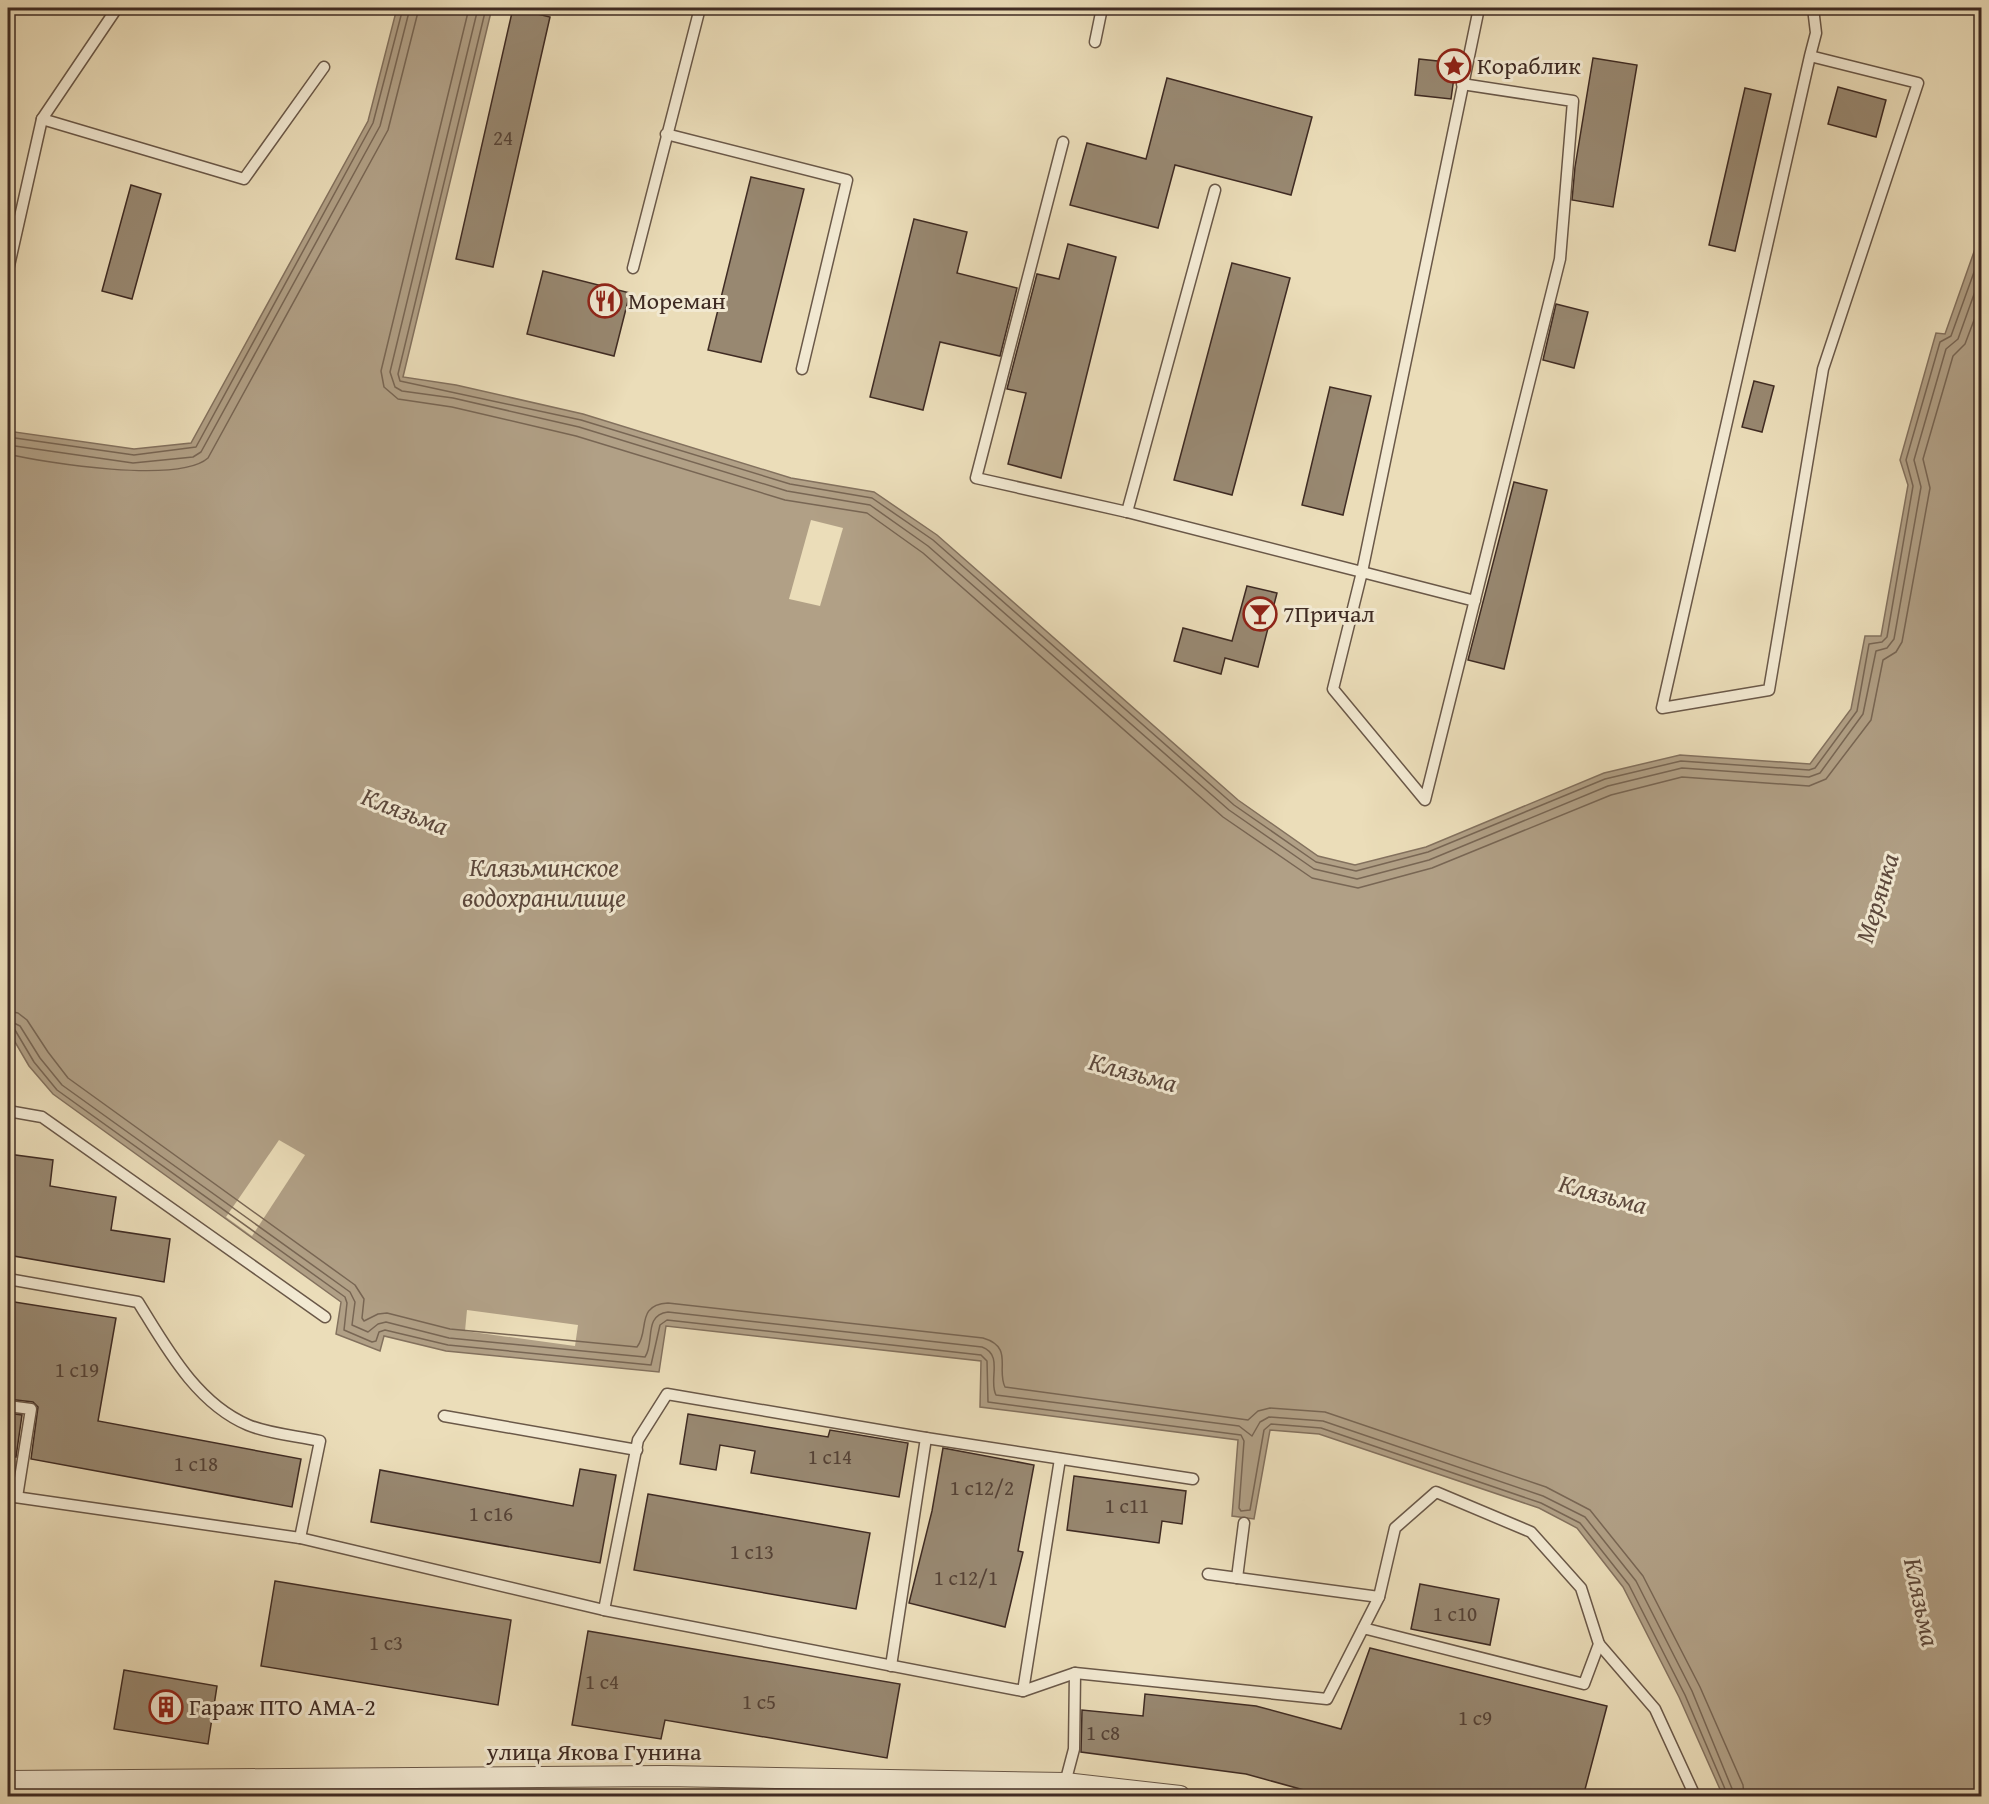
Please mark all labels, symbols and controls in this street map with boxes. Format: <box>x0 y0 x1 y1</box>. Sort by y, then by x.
place icon: Кораблик <box>1436 48 1472 84</box>
place label: Кораблик <box>1477 48 1581 83</box>
house number: 24 <box>493 122 513 153</box>
restaurant icon: Мореман <box>587 283 623 319</box>
place label: Мореман <box>628 283 726 318</box>
bar icon: 7Причал <box>1242 596 1278 632</box>
place label: 7Причал <box>1283 596 1375 631</box>
water label: Клязьма <box>356 776 454 845</box>
water label: Клязьминское водохранилище <box>462 847 626 916</box>
water label: Мерянка <box>1844 848 1909 948</box>
water label: Клязьма <box>1085 1041 1182 1102</box>
water label: Клязьма <box>1555 1163 1652 1224</box>
house number: 1 с19 <box>55 1354 99 1385</box>
house number: 1 с14 <box>808 1441 852 1472</box>
house number: 1 с18 <box>174 1448 218 1479</box>
house number: 1 с12/2 <box>950 1472 1014 1503</box>
house number: 1 с11 <box>1105 1490 1149 1521</box>
house number: 1 с16 <box>469 1498 513 1529</box>
house number: 1 с13 <box>730 1536 774 1567</box>
water label: Клязьма <box>1894 1554 1951 1650</box>
house number: 1 с12/1 <box>934 1562 998 1593</box>
house number: 1 с10 <box>1433 1598 1477 1629</box>
house number: 1 с3 <box>369 1627 403 1658</box>
house number: 1 с4 <box>585 1666 619 1697</box>
house number: 1 с5 <box>742 1686 776 1717</box>
building icon: Гараж ПТО АМА-2 <box>148 1689 184 1725</box>
place label: Гараж ПТО АМА-2 <box>189 1689 376 1724</box>
house number: 1 с9 <box>1458 1702 1492 1733</box>
house number: 1 с8 <box>1086 1717 1120 1748</box>
street label: улица Якова Гунина <box>486 1734 702 1769</box>

